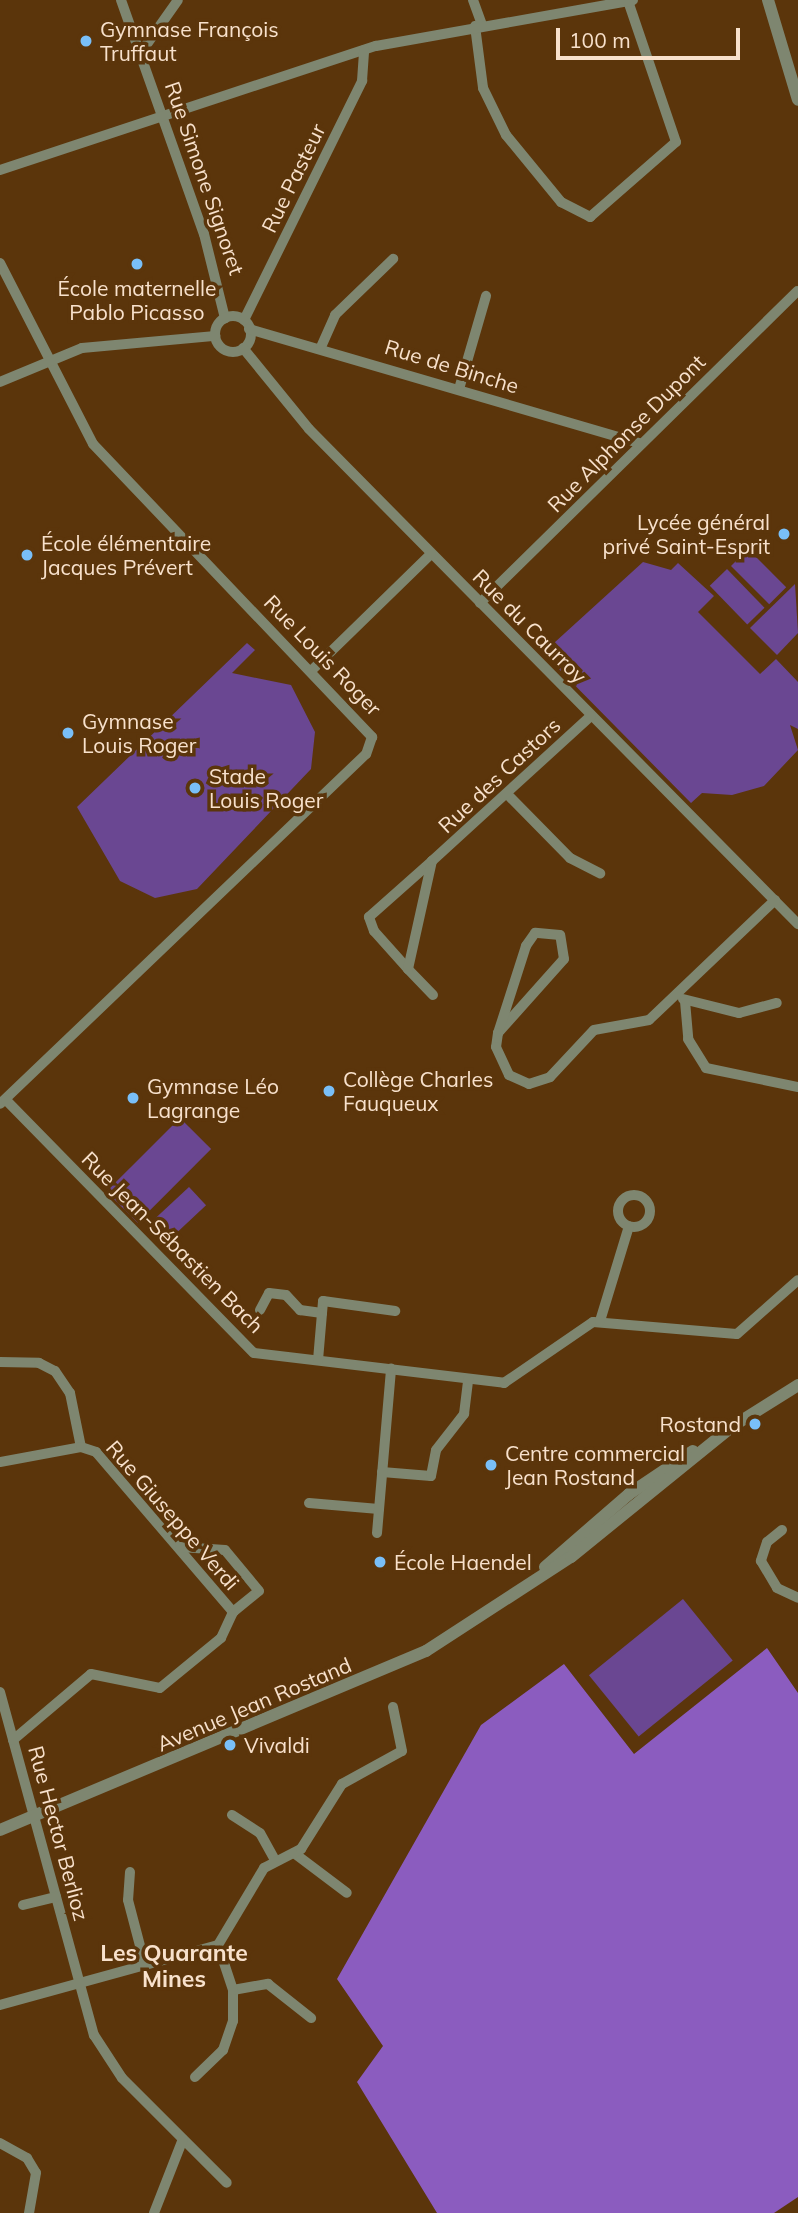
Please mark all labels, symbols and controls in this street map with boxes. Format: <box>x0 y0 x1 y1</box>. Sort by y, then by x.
scale bar <box>560 14 744 58</box>
place label: Gymnase François Truffaut <box>100 16 279 66</box>
text: 100 m <box>569 27 631 53</box>
marker: Gymnase François Truffaut <box>78 33 94 49</box>
street label: Rue Simone Signoret <box>160 78 250 278</box>
street label: Rue Pasteur <box>256 119 330 237</box>
marker: École maternelle Pablo Picasso <box>129 256 145 272</box>
place label: École maternelle Pablo Picasso <box>58 275 216 325</box>
street label: Rue de Binche <box>382 334 522 398</box>
street label: Rue Alphonse Dupont <box>542 349 710 517</box>
place label: Lycée général privé Saint-Esprit <box>603 509 770 559</box>
marker: Lycée général privé Saint-Esprit <box>776 526 792 542</box>
place label: École élémentaire Jacques Prévert <box>41 530 211 580</box>
marker: École élémentaire Jacques Prévert <box>19 547 35 563</box>
street label: Rue du Caurroy <box>468 564 592 688</box>
street label: Rue Louis Roger <box>259 589 387 721</box>
place label: Gymnase Louis Roger <box>82 708 196 758</box>
street label: Rue des Castors <box>433 712 565 838</box>
marker: Gymnase Louis Roger <box>60 725 76 741</box>
place label: Stade Louis Roger <box>209 763 323 813</box>
marker: Stade Louis Roger <box>187 780 203 796</box>
place label: Collège Charles Fauqueux <box>343 1066 493 1116</box>
place label: Gymnase Léo Lagrange <box>147 1073 279 1123</box>
marker: Collège Charles Fauqueux <box>321 1083 337 1099</box>
marker: Gymnase Léo Lagrange <box>125 1090 141 1106</box>
street label: Rue Jean-Sébastien Bach <box>77 1146 269 1338</box>
place label: Rostand <box>660 1411 741 1437</box>
marker: Rostand <box>747 1416 763 1432</box>
street label: Rue Giuseppe Verdi <box>101 1435 245 1595</box>
place label: Centre commercial Jean Rostand <box>505 1440 685 1490</box>
marker: Centre commercial Jean Rostand <box>483 1457 499 1473</box>
place label: École Haendel <box>394 1549 532 1575</box>
marker: École Haendel <box>372 1554 388 1570</box>
street label: Avenue Jean Rostand <box>153 1652 355 1756</box>
place label: Vivaldi <box>244 1732 310 1758</box>
marker: Vivaldi <box>222 1737 238 1753</box>
street label: Rue Hector Berlioz <box>24 1743 94 1923</box>
district label: Les Quarante Mines <box>100 1939 248 1993</box>

